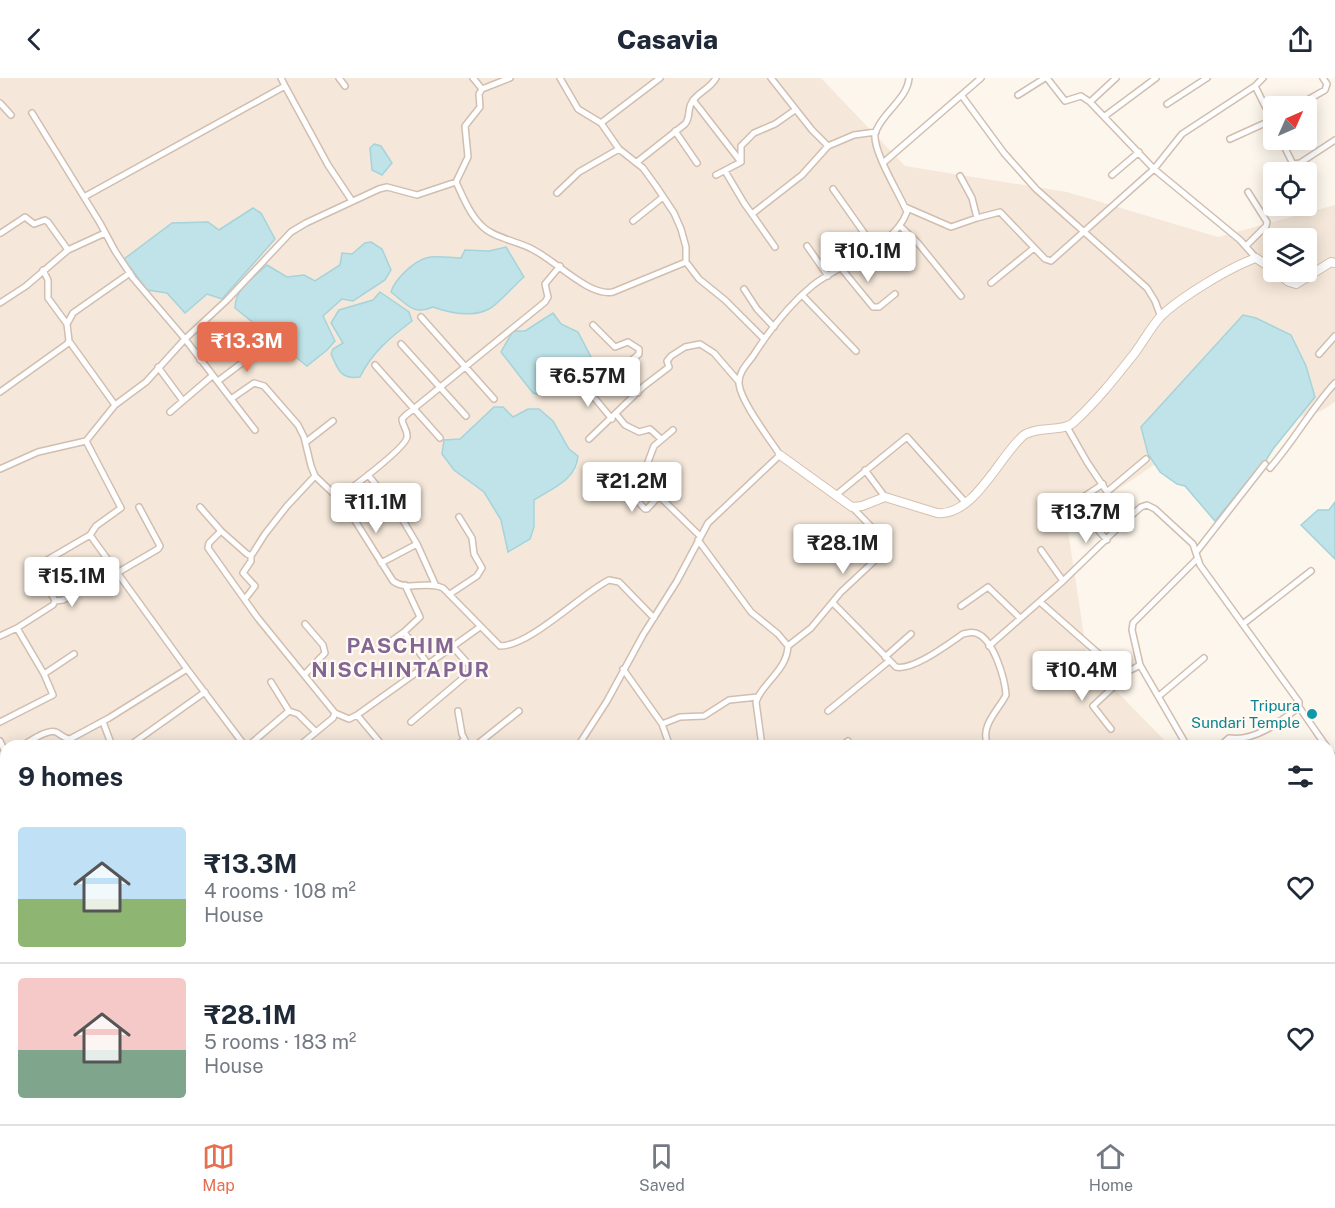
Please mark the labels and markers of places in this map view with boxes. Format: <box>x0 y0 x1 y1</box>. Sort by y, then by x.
pin: ₹10.1M <box>819 232 917 283</box>
pin: ₹13.3M <box>198 322 296 373</box>
pin: ₹6.57M <box>539 357 637 408</box>
pin: ₹21.2M <box>583 462 681 513</box>
pin: ₹11.1M <box>327 483 425 534</box>
pin: ₹13.7M <box>1037 493 1135 544</box>
pin: ₹28.1M <box>794 524 892 575</box>
pin: ₹15.1M <box>23 557 121 608</box>
pin: ₹10.4M <box>1033 651 1131 702</box>
place label: Tripura Sundari Temple <box>1191 697 1300 731</box>
marker: Tripura Sundari Temple <box>1305 707 1319 721</box>

